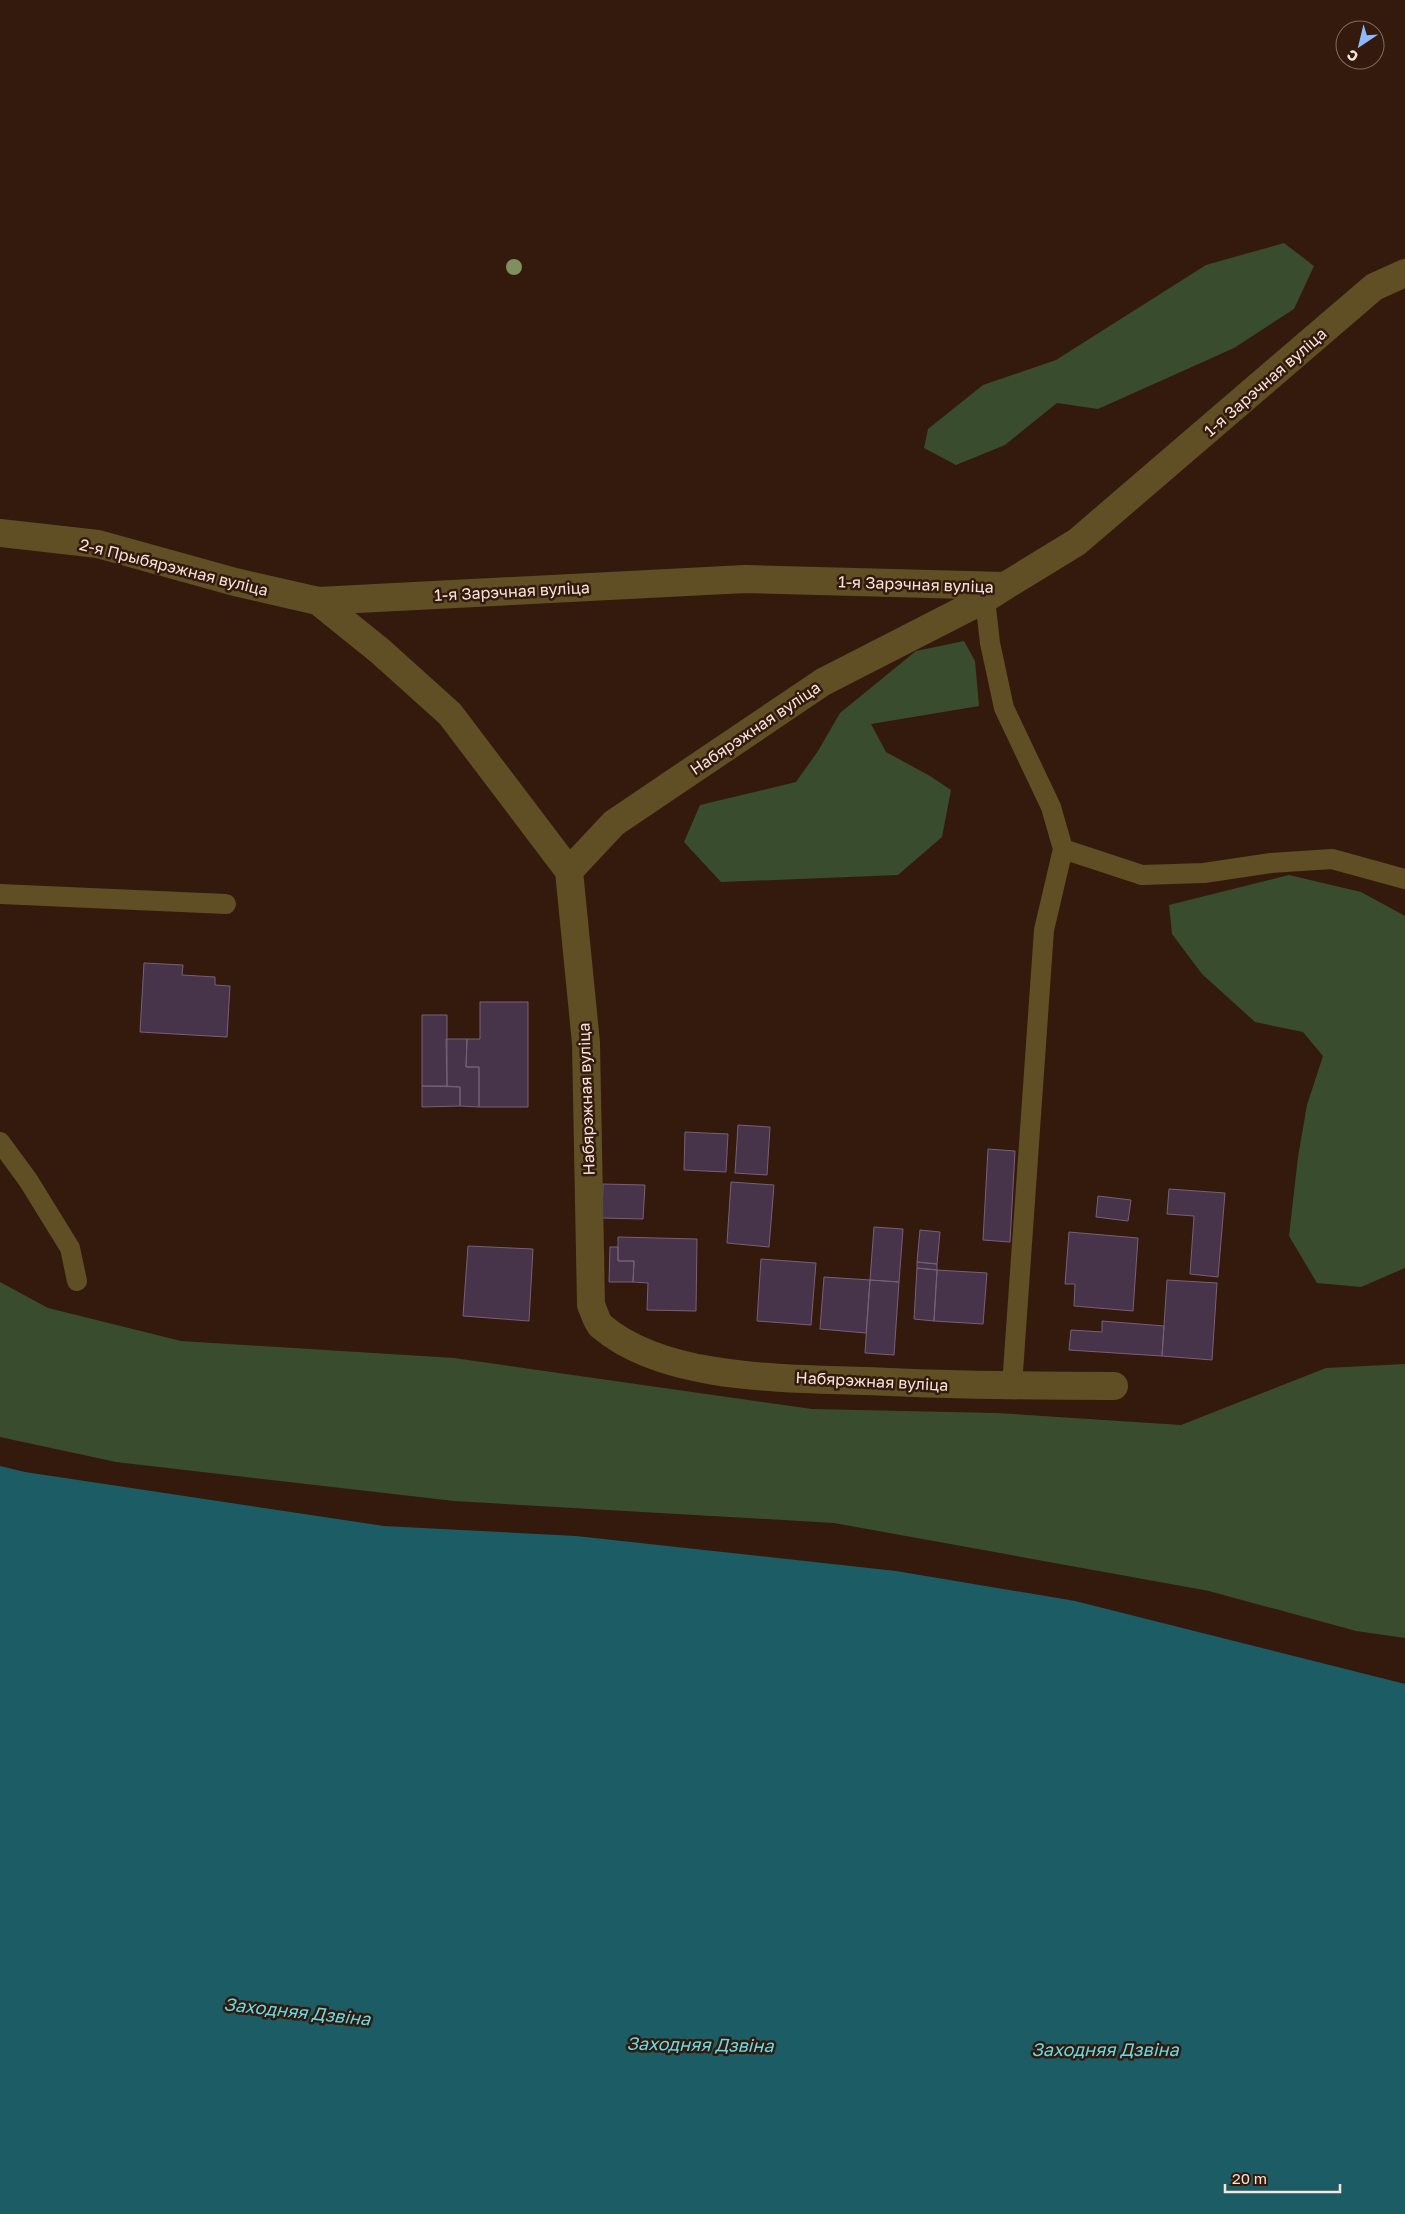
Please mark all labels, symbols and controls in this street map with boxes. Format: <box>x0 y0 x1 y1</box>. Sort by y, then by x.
north arrow <box>1335 20 1385 70</box>
text: С <box>1343 46 1361 66</box>
street label: 1-я Зарэчная вуліца <box>1200 323 1330 441</box>
street label: 2-я Прыбярэжная вуліца <box>78 534 270 600</box>
street label: 1-я Зарэчная вуліца <box>838 571 994 597</box>
street label: 1-я Зарэчная вуліца <box>434 577 590 605</box>
street label: Набярэжная вуліца <box>686 677 824 779</box>
street label: Набярэжная вуліца <box>573 1022 599 1176</box>
street label: Набярэжная вуліца <box>795 1367 949 1395</box>
water label: Заходняя Дзвіна <box>223 1992 372 2030</box>
water label: Заходняя Дзвіна <box>626 2032 775 2056</box>
water label: Заходняя Дзвіна <box>1031 2038 1179 2060</box>
scale bar <box>1225 2162 1340 2194</box>
text: 20 m <box>1232 2169 1267 2187</box>

